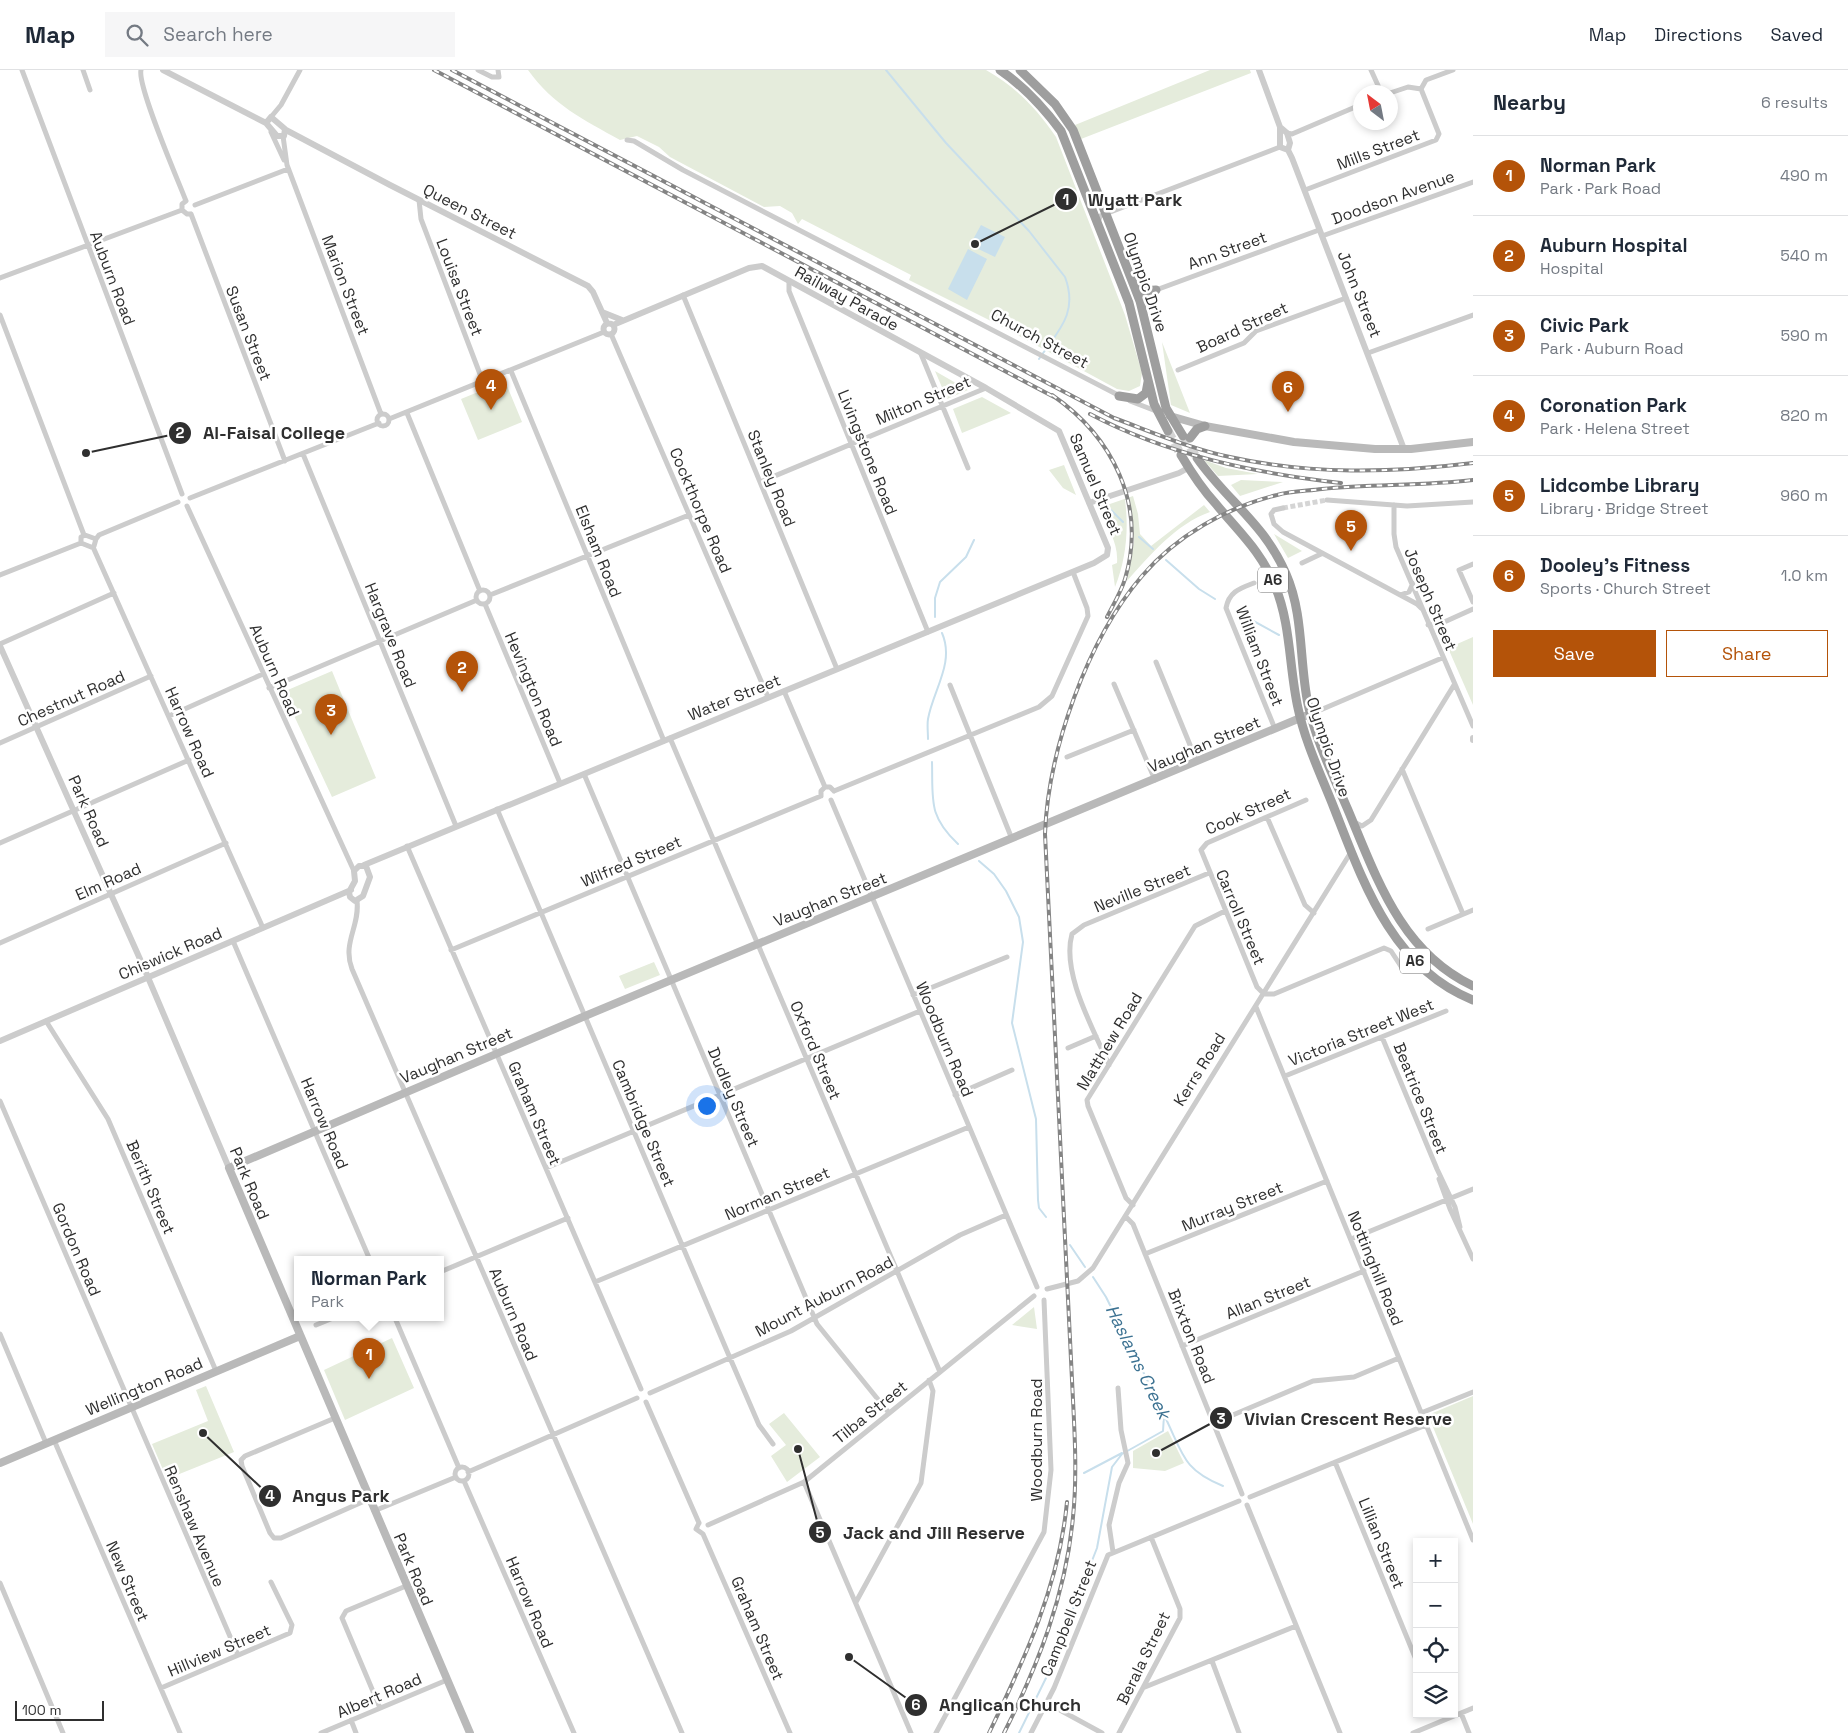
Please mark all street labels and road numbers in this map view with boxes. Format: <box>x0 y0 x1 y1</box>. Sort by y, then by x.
street label: Mills Street <box>1334 124 1423 175</box>
street label: Doodson Avenue <box>1329 166 1457 229</box>
street label: Queen Street <box>419 179 520 244</box>
street label: Ann Street <box>1185 226 1270 274</box>
street label: Auburn Road <box>85 228 140 328</box>
street label: Olympic Drive <box>1119 229 1172 335</box>
street label: Marion Street <box>317 232 374 338</box>
street label: Louisa Street <box>431 235 488 339</box>
street label: John Street <box>1333 248 1386 341</box>
street label: Railway Parade <box>791 261 903 336</box>
street label: Susan Street <box>221 283 276 384</box>
street label: Board Street <box>1193 297 1291 358</box>
street label: Church Street <box>987 304 1092 373</box>
street label: Milton Street <box>872 371 974 430</box>
street label: Livingstone Road <box>833 387 902 518</box>
street label: Stanley Road <box>743 427 801 530</box>
street label: Samuel Street <box>1065 430 1126 538</box>
street label: Cockthorpe Road <box>665 444 737 576</box>
street label: Elsham Road <box>571 502 627 600</box>
street label: Joseph Street <box>1399 544 1462 654</box>
road number: A6 <box>1258 568 1288 592</box>
street label: Hargrave Road <box>360 580 421 691</box>
street label: William Street <box>1231 603 1288 709</box>
street label: Auburn Road <box>245 621 304 720</box>
street label: Hevington Road <box>500 629 567 750</box>
street label: Chestnut Road <box>14 665 128 732</box>
street label: Water Street <box>685 669 784 726</box>
street label: Harrow Road <box>160 683 219 781</box>
street label: Olympic Drive <box>1302 694 1355 800</box>
street label: Vaughan Street <box>1145 711 1264 778</box>
street label: Park Road <box>63 772 114 850</box>
street label: Cook Street <box>1202 783 1294 840</box>
street label: Wilfred Street <box>578 831 685 892</box>
street label: Elm Road <box>72 858 144 905</box>
street label: Neville Street <box>1091 860 1194 917</box>
street label: Carroll Street <box>1211 866 1270 968</box>
street label: Vaughan Street <box>771 867 890 932</box>
street label: Chiswick Road <box>115 922 225 985</box>
road number: A6 <box>1400 948 1430 974</box>
street label: Woodburn Road <box>911 978 978 1100</box>
street label: Matthew Road <box>1072 988 1147 1094</box>
street label: Victoria Street West <box>1285 994 1437 1071</box>
street label: Oxford Street <box>785 997 846 1103</box>
street label: Vaughan Street <box>397 1022 516 1089</box>
street label: Kerrs Road <box>1169 1029 1230 1110</box>
street label: Beatrice Street <box>1389 1039 1452 1157</box>
street label: Dudley Street <box>703 1044 764 1151</box>
street label: Cambridge Street <box>607 1056 680 1190</box>
street label: Graham Street <box>503 1058 566 1169</box>
street label: Harrow Road <box>296 1074 353 1172</box>
street label: Berith Street <box>121 1137 180 1237</box>
street label: Park Road <box>225 1144 274 1223</box>
street label: Norman Street <box>721 1162 833 1225</box>
street label: Murray Street <box>1179 1177 1286 1236</box>
street label: Gordon Road <box>47 1199 106 1299</box>
street label: Nottinghill Road <box>1343 1208 1408 1329</box>
street label: Mount Auburn Road <box>752 1251 897 1342</box>
street label: Auburn Road <box>484 1264 543 1364</box>
street label: Allan Street <box>1223 1271 1314 1324</box>
street label: Brixton Road <box>1163 1286 1220 1387</box>
street label: Wellington Road <box>82 1352 206 1421</box>
street label: Tilba Street <box>829 1376 912 1449</box>
street label: Woodburn Road <box>1026 1378 1047 1502</box>
street label: Renshaw Avenue <box>159 1462 230 1590</box>
street label: Lillian Street <box>1354 1495 1409 1592</box>
street label: Park Road <box>389 1530 438 1609</box>
street label: New Street <box>101 1538 154 1625</box>
street label: Harrow Road <box>501 1553 558 1651</box>
street label: Campbell Street <box>1035 1557 1101 1680</box>
street label: Graham Street <box>726 1573 789 1684</box>
street label: Berala Street <box>1112 1608 1175 1708</box>
street label: Hillview Street <box>164 1619 274 1682</box>
street label: Albert Road <box>333 1668 425 1723</box>

